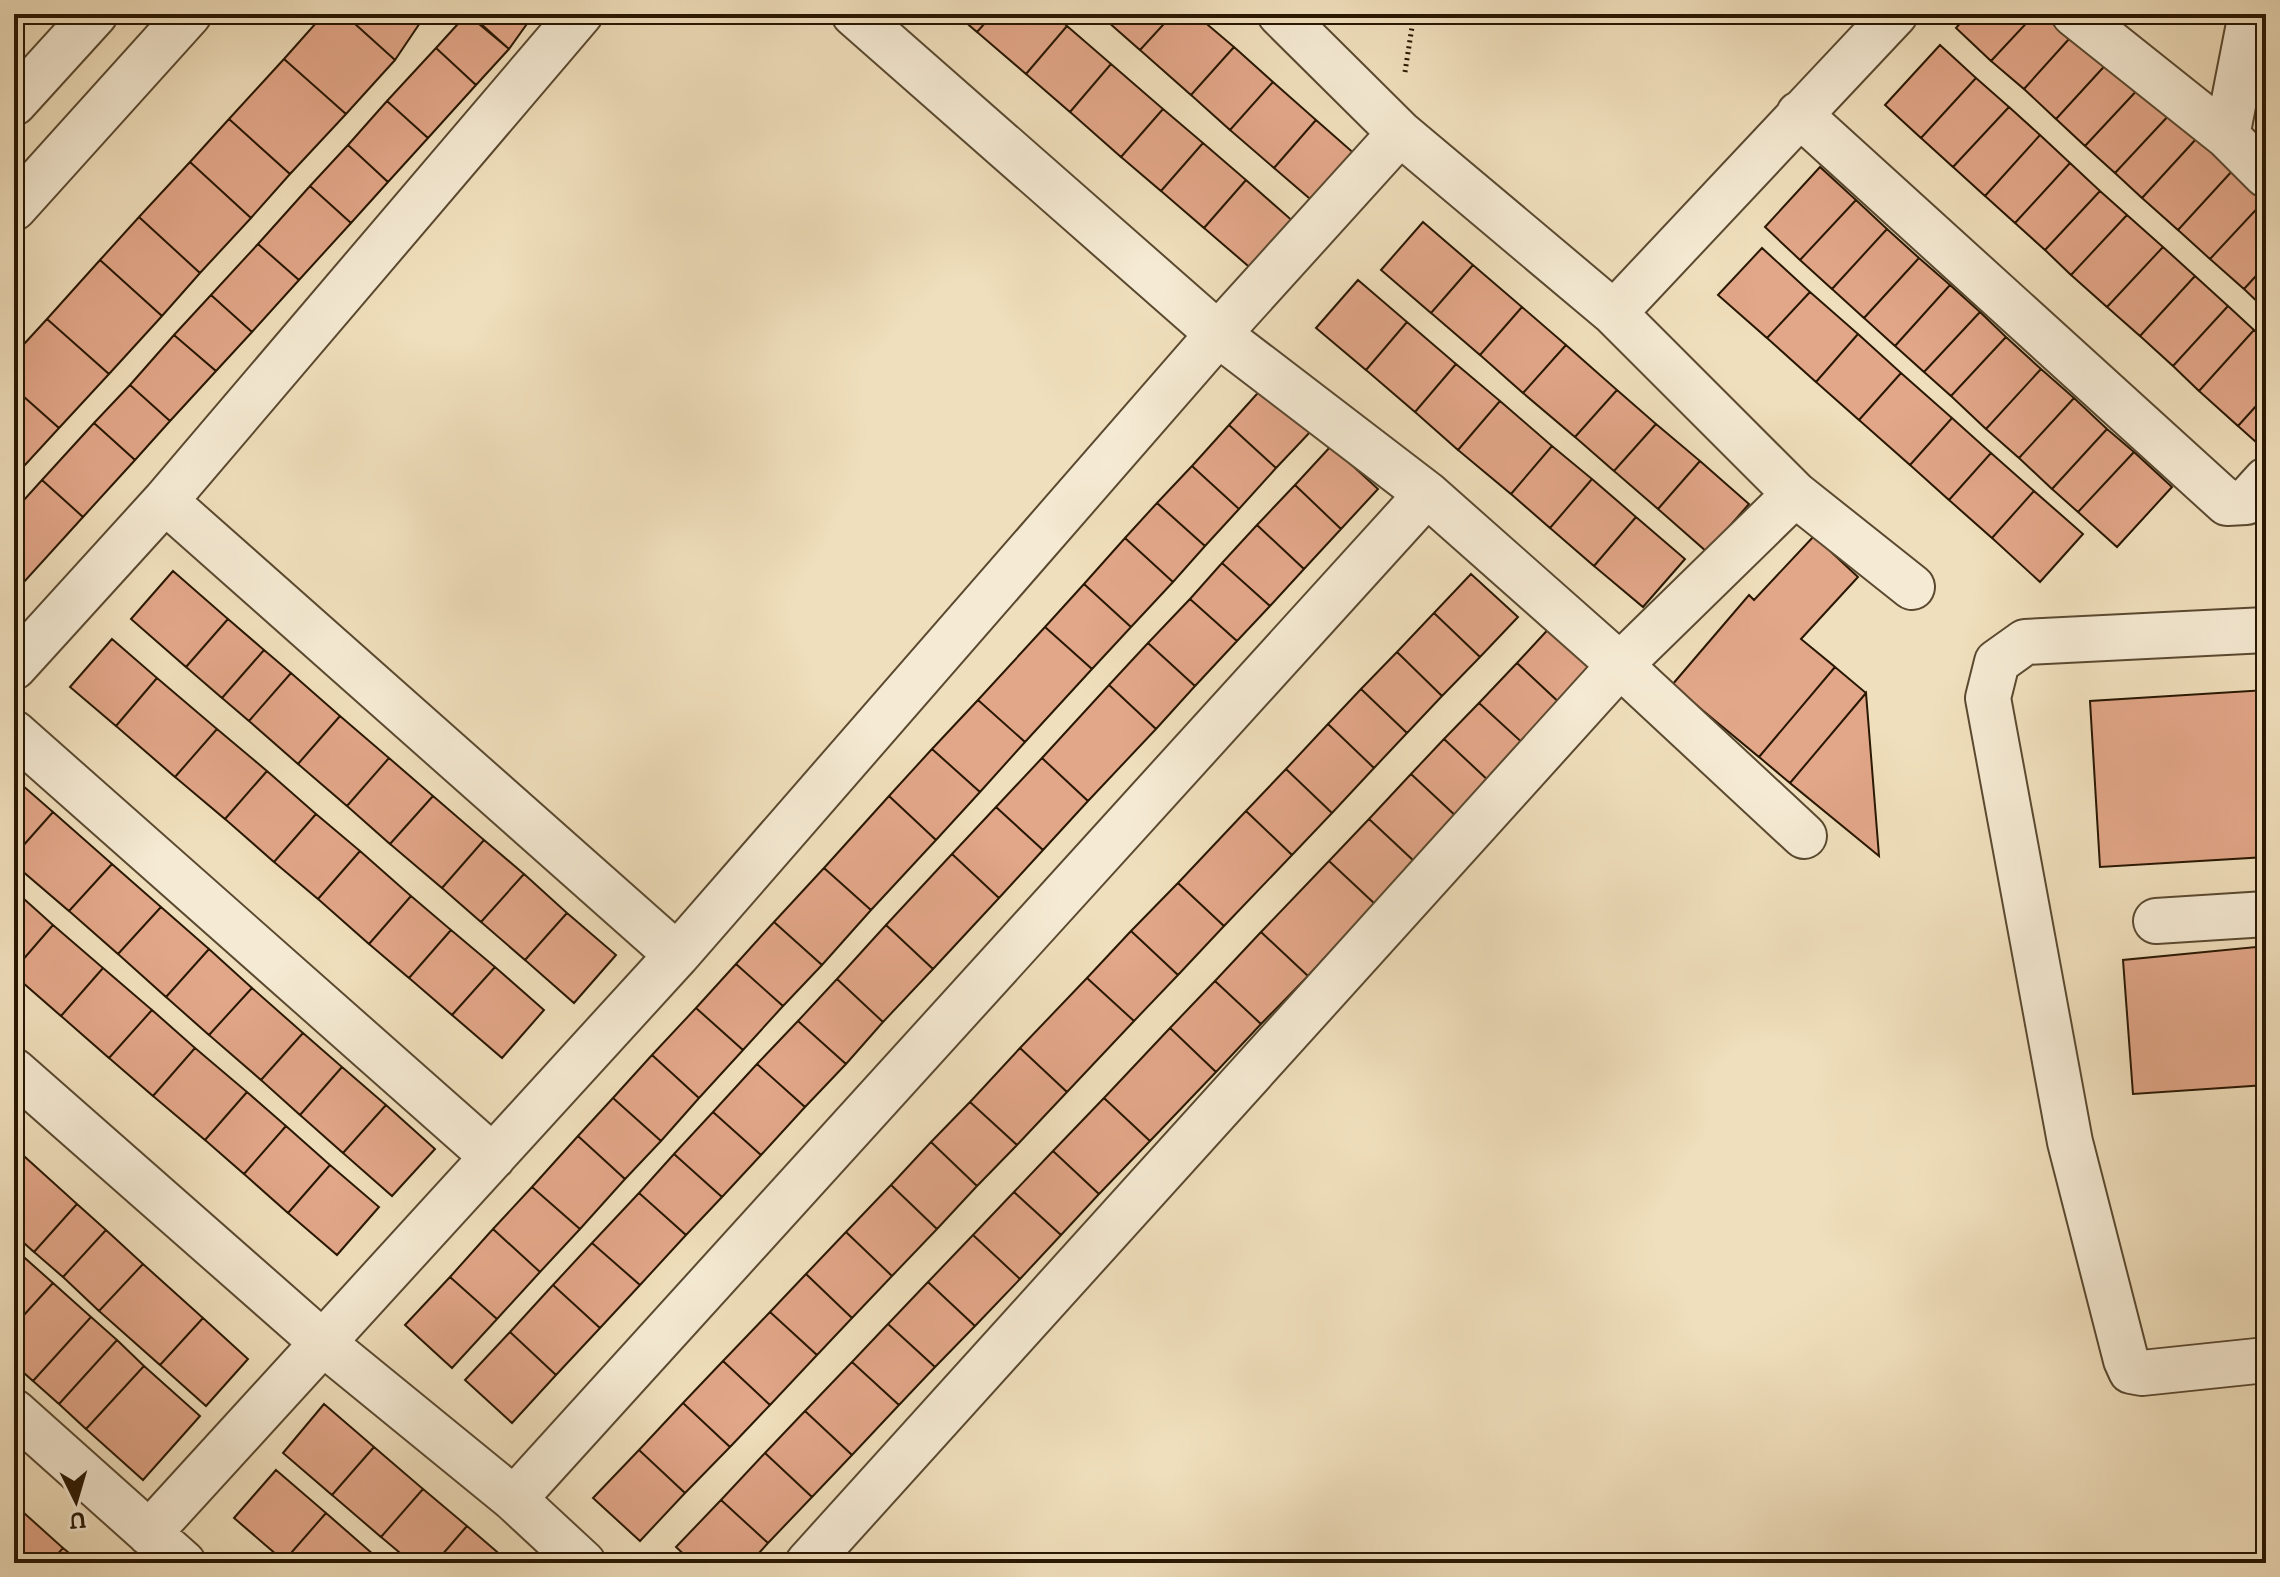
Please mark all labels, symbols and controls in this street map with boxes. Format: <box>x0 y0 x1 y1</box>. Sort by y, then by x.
north arrow <box>36 1461 116 1541</box>
text: U <box>68 1505 87 1534</box>

